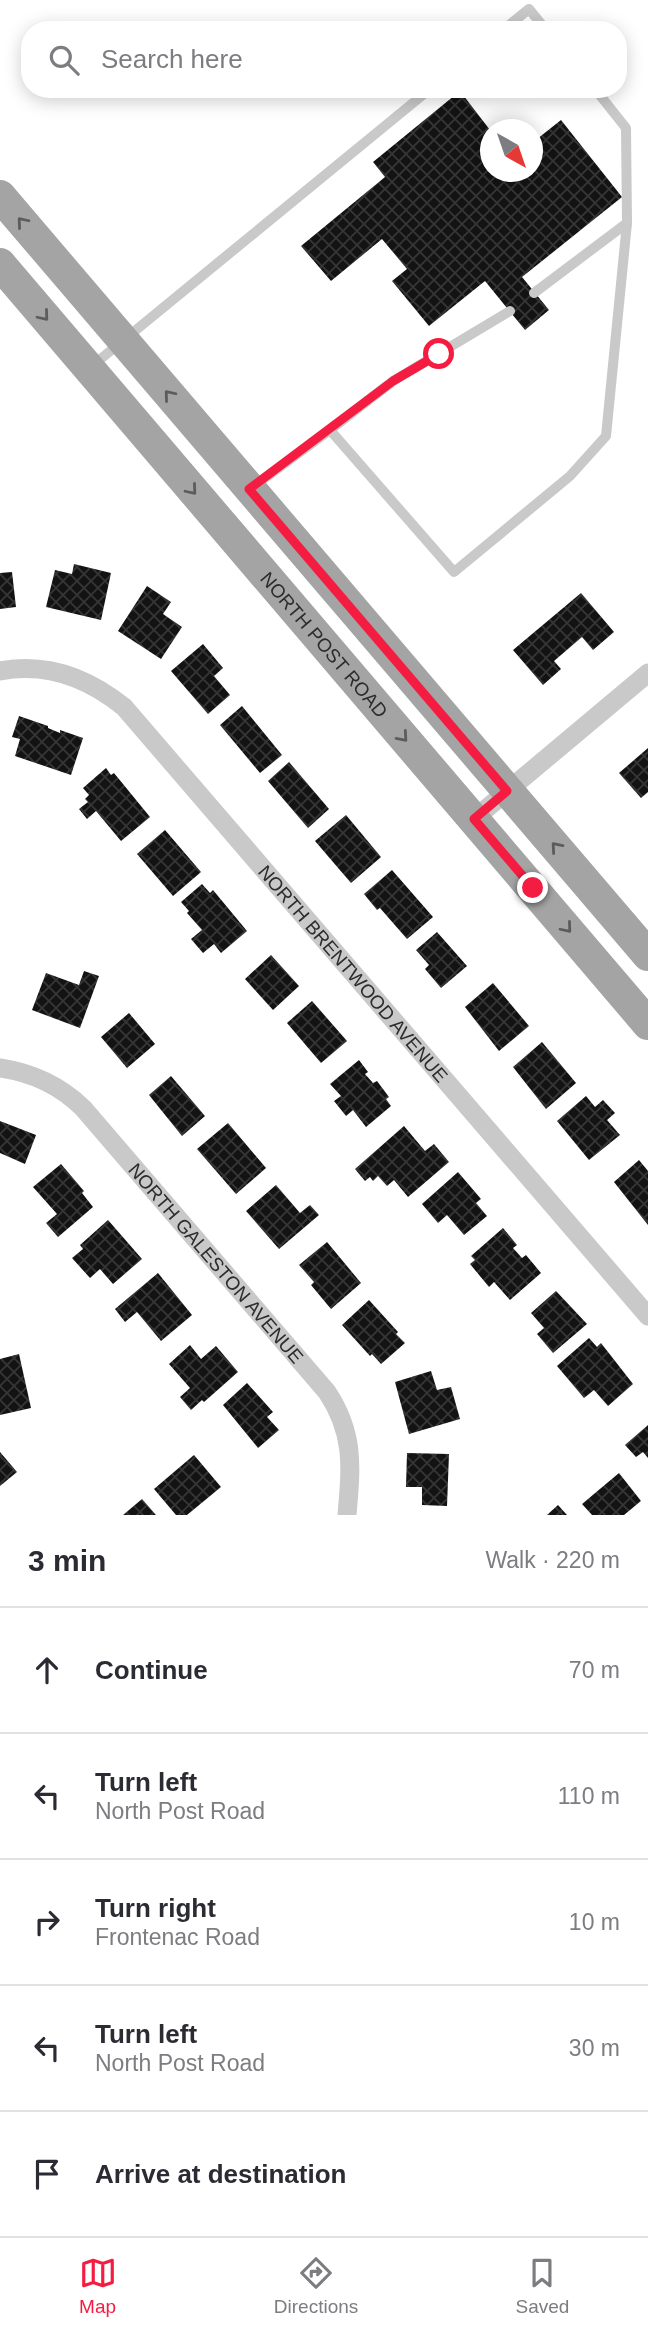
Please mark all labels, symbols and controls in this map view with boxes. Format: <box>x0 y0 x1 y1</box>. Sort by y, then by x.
search box <box>21 21 627 98</box>
icon: search <box>45 41 83 79</box>
text: Search here <box>101 44 243 74</box>
north arrow <box>480 119 543 182</box>
one-way arrow <box>18 217 30 230</box>
one-way arrow <box>36 308 48 321</box>
route start <box>423 338 454 369</box>
one-way arrow <box>165 391 177 404</box>
one-way arrow <box>184 481 196 494</box>
street label: NORTH POST ROAD <box>256 568 392 722</box>
one-way arrow <box>395 729 407 742</box>
one-way arrow <box>552 843 564 856</box>
street label: NORTH BRENTWOOD AVENUE <box>254 861 452 1086</box>
route end <box>517 872 548 903</box>
one-way arrow <box>559 920 571 933</box>
street label: NORTH GALESTON AVENUE <box>124 1159 307 1368</box>
text: 3 min <box>28 1544 106 1577</box>
text: Walk · 220 m <box>485 1547 620 1573</box>
icon: ahead <box>28 1651 66 1689</box>
text: Continue <box>95 1655 208 1685</box>
text: 70 m <box>569 1657 620 1683</box>
text: Turn left <box>95 1767 197 1797</box>
icon: left <box>28 1777 66 1815</box>
text: 110 m <box>558 1783 620 1809</box>
text: North Post Road <box>95 1798 265 1824</box>
text: Turn right <box>95 1893 216 1923</box>
icon: right <box>28 1903 66 1941</box>
text: 10 m <box>569 1909 620 1935</box>
text: Frontenac Road <box>95 1924 260 1950</box>
text: Turn left <box>95 2019 197 2049</box>
icon: left <box>28 2029 66 2067</box>
text: 30 m <box>569 2035 620 2061</box>
text: North Post Road <box>95 2050 265 2076</box>
icon: arrive <box>28 2155 66 2193</box>
text: Arrive at destination <box>95 2159 346 2189</box>
tab: Map <box>79 2254 117 2318</box>
tab: Directions <box>274 2254 358 2318</box>
tab: Saved <box>515 2254 569 2318</box>

